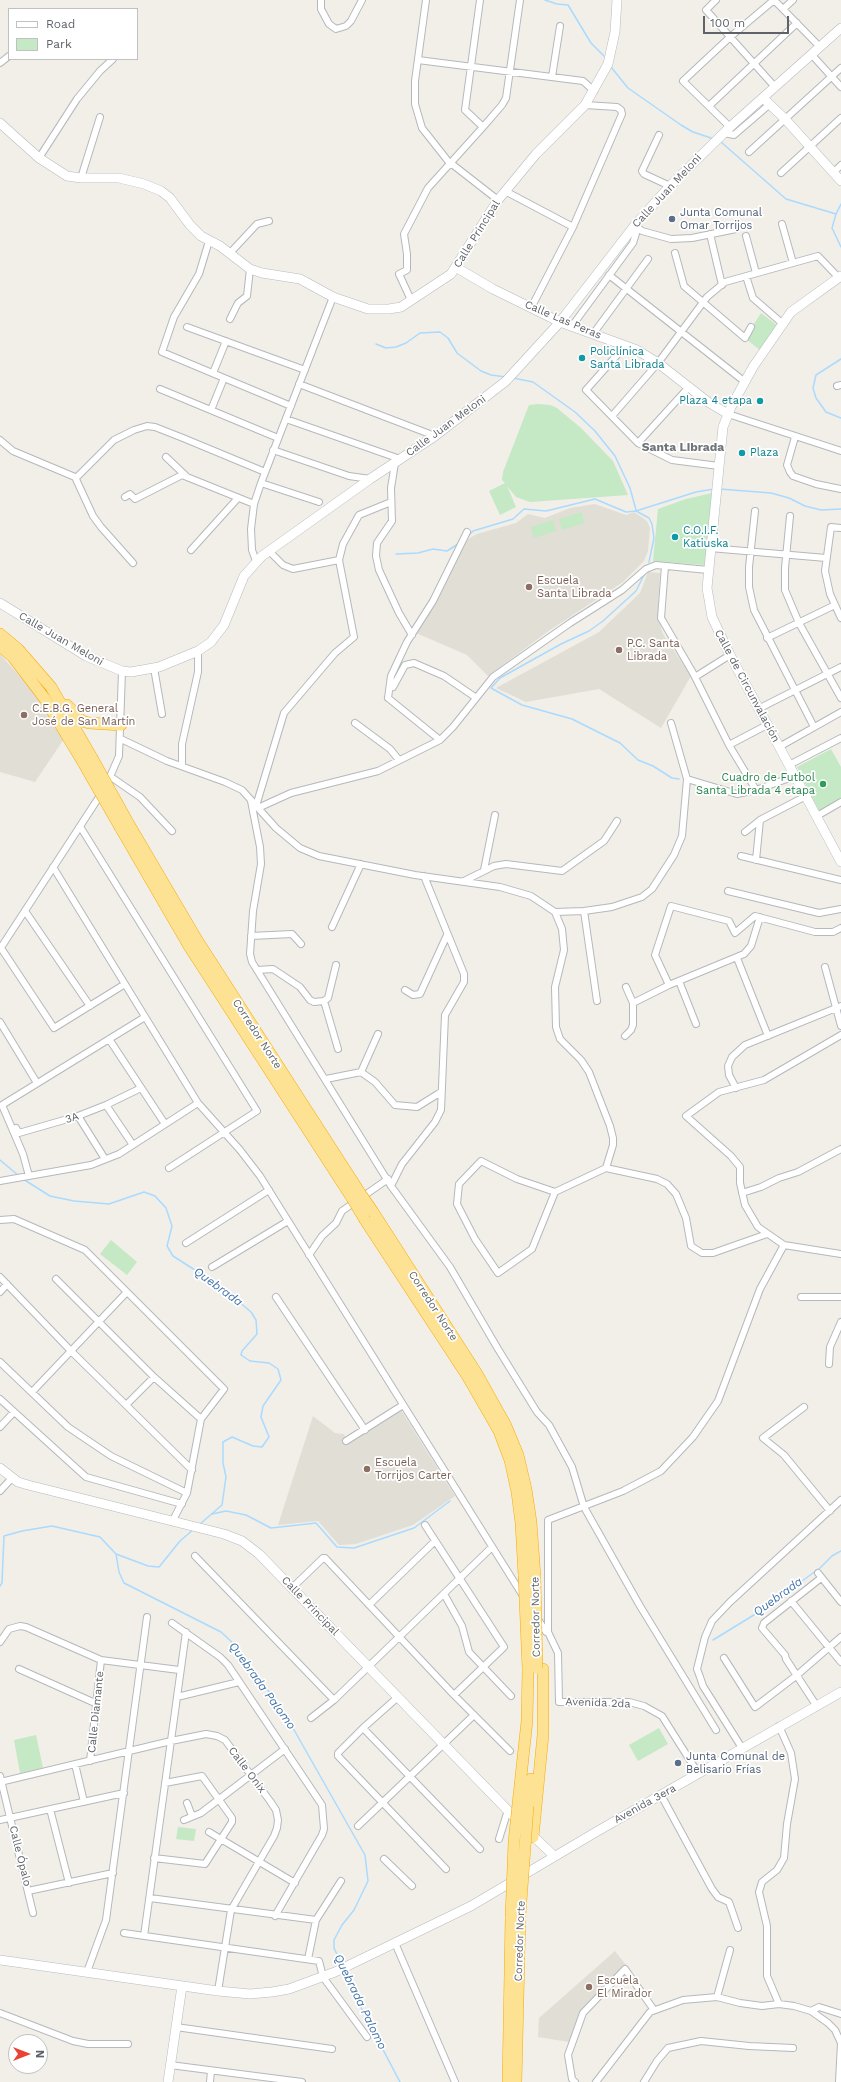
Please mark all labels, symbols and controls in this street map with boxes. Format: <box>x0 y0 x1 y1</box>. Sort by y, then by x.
legend <box>8 8 138 60</box>
scale bar <box>705 8 791 34</box>
text: 100 m <box>710 16 745 30</box>
text: Road <box>46 17 75 31</box>
text: Park <box>46 37 72 51</box>
street label: Calle Juan Meloni <box>630 152 704 230</box>
street label: Calle Principal <box>451 198 503 270</box>
place label: Junta Comunal Omar Torrijos <box>680 206 762 232</box>
marker: Junta Comunal Omar Torrijos <box>667 214 677 224</box>
street label: Calle Las Peras <box>523 298 603 342</box>
place label: Policlínica Santa Librada <box>590 345 665 371</box>
marker: Policlínica Santa Librada <box>577 353 587 363</box>
street label: Calle Juan Meloni <box>403 393 489 459</box>
place label: Plaza 4 etapa <box>679 394 752 408</box>
marker: Plaza 4 etapa <box>755 396 765 406</box>
district label: Santa Librada <box>642 440 724 454</box>
place label: Plaza <box>750 446 778 460</box>
marker: Plaza <box>737 448 747 458</box>
place label: C.O.I.F. Katiuska <box>683 524 729 550</box>
marker: C.O.I.F. Katiuska <box>670 532 680 542</box>
place label: Escuela Santa Librada <box>537 574 612 600</box>
marker: Escuela Santa Librada <box>524 582 534 592</box>
street label: Calle Juan Meloni <box>16 609 106 669</box>
street label: Calle de Circunvalación <box>712 627 782 745</box>
place label: P.C. Santa Librada <box>627 637 680 663</box>
marker: P.C. Santa Librada <box>614 645 624 655</box>
place label: C.E.B.G. General José de San Martín <box>32 702 135 728</box>
marker: C.E.B.G. General José de San Martín <box>19 710 29 720</box>
place label: Cuadro de Futbol Santa Librada 4 etapa <box>696 771 815 797</box>
marker: Cuadro de Futbol Santa Librada 4 etapa <box>818 779 828 789</box>
street label: Corredor Norte <box>229 997 285 1071</box>
street label: 3A <box>63 1110 81 1126</box>
water label: Quebrada <box>191 1264 245 1310</box>
street label: Corredor Norte <box>405 1269 461 1343</box>
place label: Escuela Torrijos Carter <box>375 1456 451 1482</box>
marker: Escuela Torrijos Carter <box>362 1464 372 1474</box>
street label: Calle Principal <box>278 1574 342 1638</box>
water label: Quebrada <box>751 1574 805 1620</box>
street label: Corredor Norte <box>529 1577 543 1657</box>
water label: Quebrada Palomo <box>225 1639 299 1733</box>
street label: Calle Diamante <box>85 1671 107 1753</box>
street label: Avenida 2da <box>565 1695 631 1711</box>
street label: Calle Onix <box>225 1744 269 1796</box>
place label: Junta Comunal de Belisario Frías <box>686 1750 785 1776</box>
marker: Junta Comunal de Belisario Frías <box>673 1758 683 1768</box>
street label: Avenida 3era <box>612 1782 678 1826</box>
street label: Calle Ópalo <box>6 1824 34 1888</box>
street label: Corredor Norte <box>512 1900 528 1982</box>
water label: Quebrada Palomo <box>331 1952 389 2052</box>
place label: Escuela El Mirador <box>597 1974 652 2000</box>
marker: Escuela El Mirador <box>584 1982 594 1992</box>
north arrow <box>8 2034 48 2074</box>
text: N <box>33 2050 46 2058</box>

